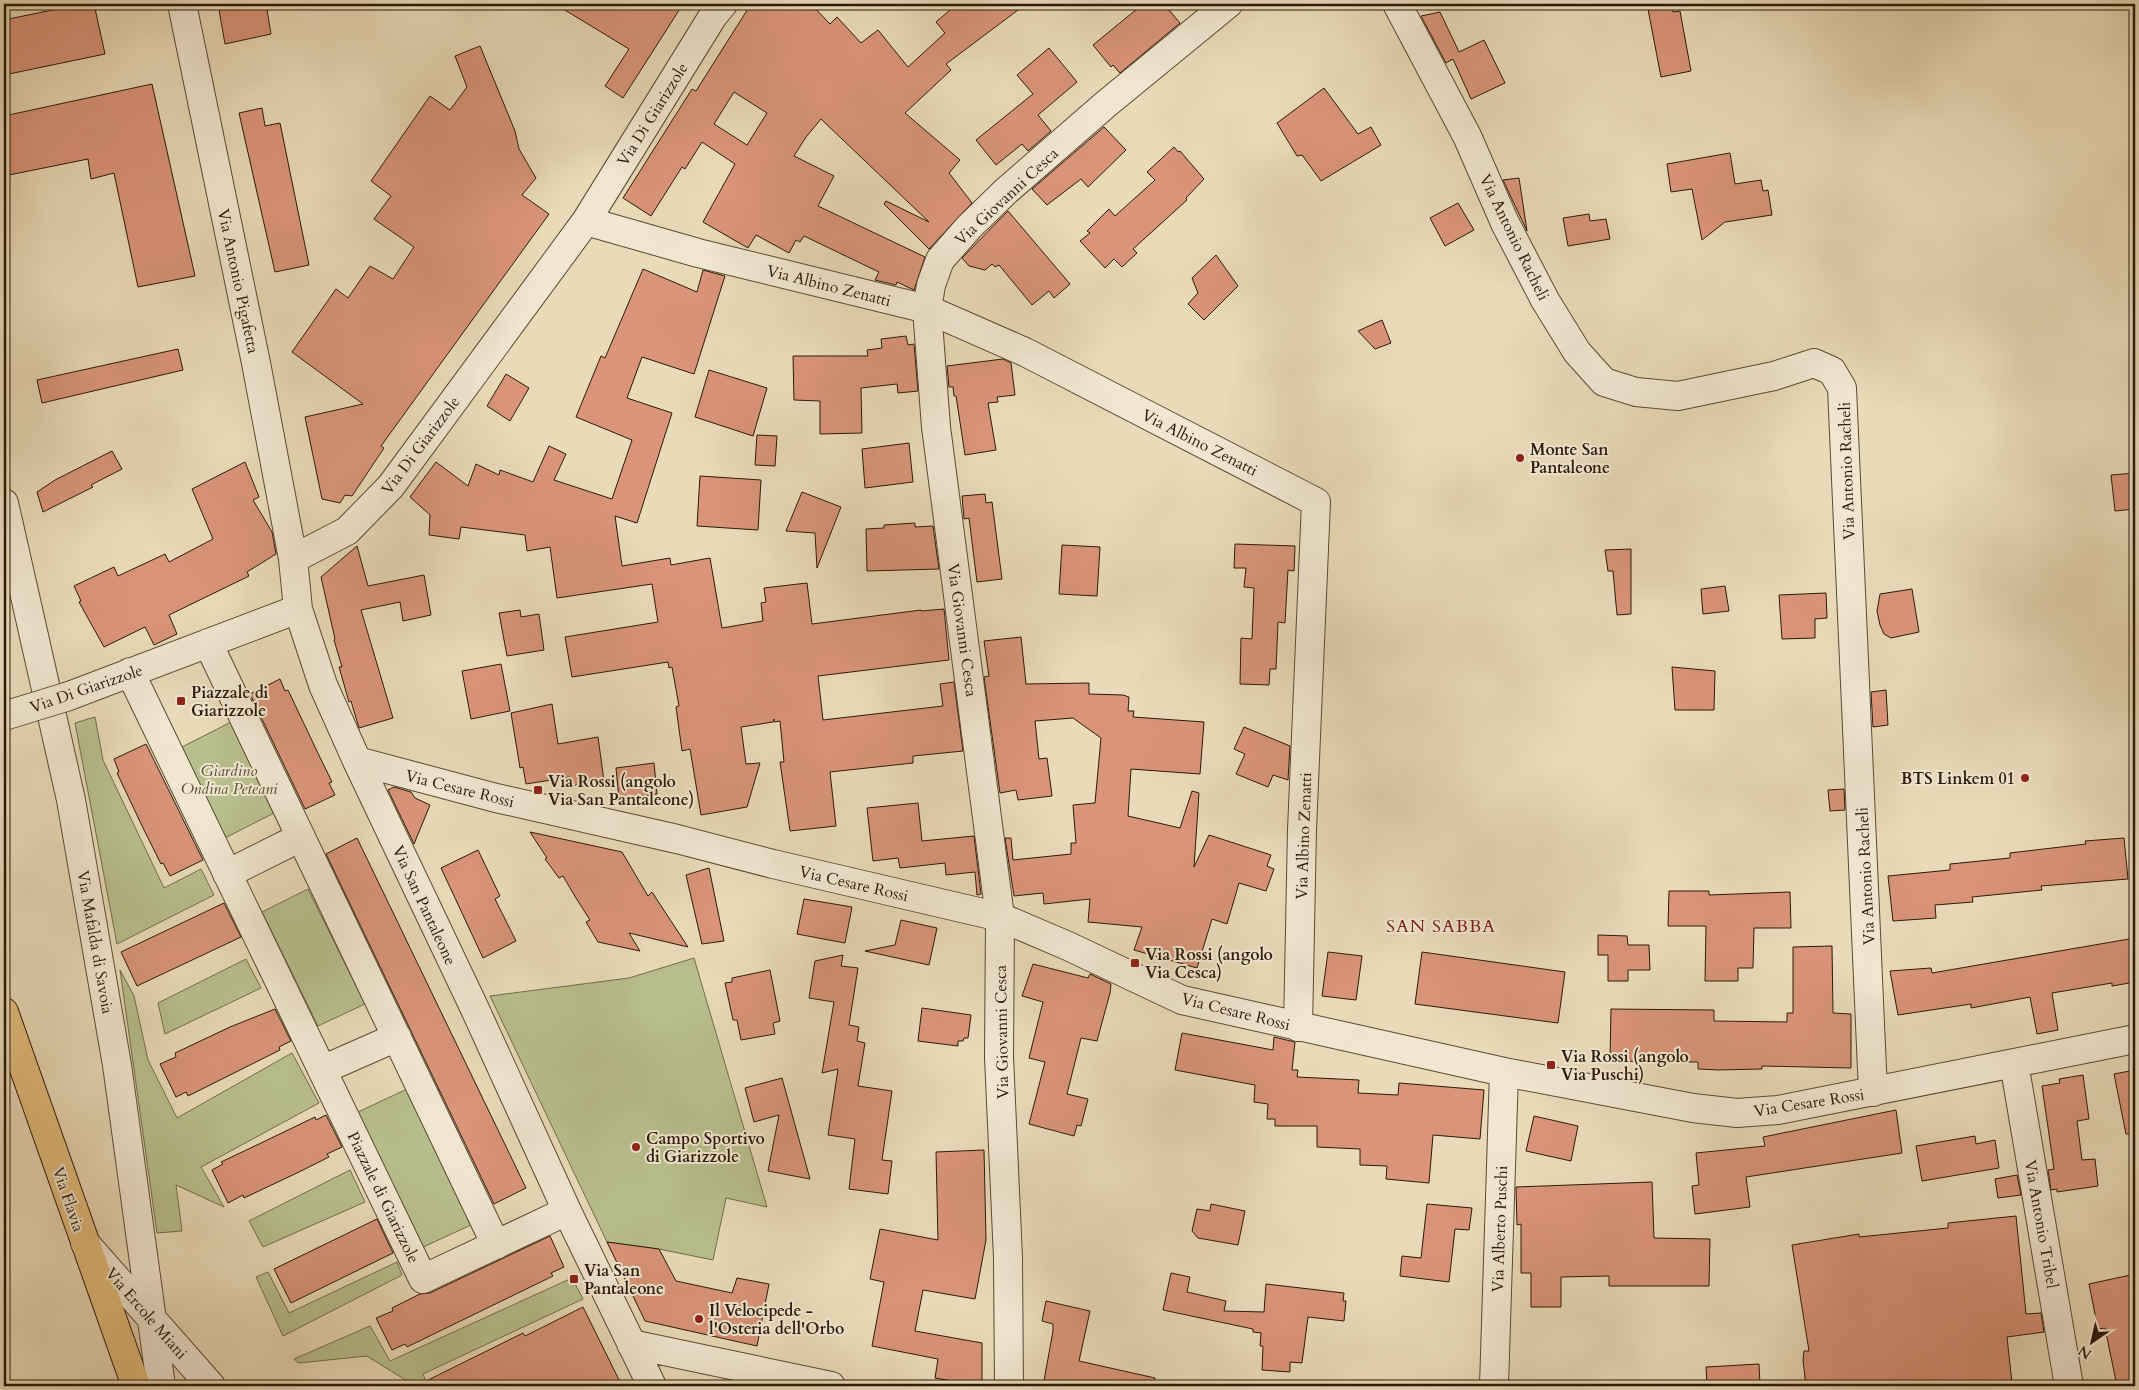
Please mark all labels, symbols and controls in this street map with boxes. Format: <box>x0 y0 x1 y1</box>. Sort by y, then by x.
street label: Via Di Giarizzole <box>612 59 693 170</box>
street label: Via Giovanni Cesca <box>950 143 1063 251</box>
street label: Via Antonio Racheli <box>1474 171 1554 305</box>
street label: Via Antonio Pigafetta <box>212 207 264 356</box>
street label: Via Albino Zenatti <box>764 260 894 312</box>
street label: Via Di Giarizzole <box>377 392 465 499</box>
street label: Via Antonio Racheli <box>1834 401 1860 540</box>
street label: Via Albino Zenatti <box>1138 404 1262 482</box>
place label: Monte San Pantaleone <box>1530 439 1610 479</box>
marker: Monte San Pantaleone <box>1514 452 1526 464</box>
street label: Via Giovanni Cesca <box>942 562 982 698</box>
street label: Via Di Giarizzole <box>27 659 146 719</box>
place label: Piazzale di Giarizzole <box>191 682 268 722</box>
marker: Piazzale di Giarizzole <box>175 695 187 707</box>
park label: Giardino Ondina Peteani <box>181 760 278 800</box>
street label: Via Cesare Rossi <box>403 765 517 813</box>
place label: BTS Linkem 01 <box>1901 768 2015 790</box>
place label: Via Rossi (angolo Via San Pantaleone) <box>548 771 694 811</box>
street label: Via Albino Zenatti <box>1291 772 1317 900</box>
marker: BTS Linkem 01 <box>2019 772 2031 784</box>
marker: Via Rossi (angolo Via San Pantaleone) <box>532 784 544 796</box>
street label: Via Antonio Racheli <box>1851 806 1881 945</box>
street label: Via San Pantaleone <box>387 842 461 969</box>
street label: Via Cesare Rossi <box>797 861 911 907</box>
street label: Via Mafalda di Savoia <box>72 869 118 1016</box>
district label: SAN SABBA <box>1386 914 1496 939</box>
place label: Via Rossi (angolo Via Cesca) <box>1145 944 1273 984</box>
marker: Via Rossi (angolo Via Cesca) <box>1129 957 1141 969</box>
street label: Via Giovanni Cesca <box>990 965 1014 1099</box>
street label: Via Cesare Rossi <box>1179 988 1293 1036</box>
place label: Via Rossi (angolo Via Puschi) <box>1561 1046 1689 1086</box>
marker: Via Rossi (angolo Via Puschi) <box>1545 1059 1557 1071</box>
street label: Via Cesare Rossi <box>1752 1083 1866 1123</box>
street label: Piazzale di Giarizzole <box>342 1128 424 1267</box>
place label: Campo Sportivo di Giarizzole <box>646 1128 765 1168</box>
marker: Campo Sportivo di Giarizzole <box>630 1141 642 1153</box>
street label: Via Antonio Tribel <box>2019 1158 2063 1290</box>
street label: Via Flavia <box>47 1164 89 1235</box>
street label: Via Alberto Puschi <box>1487 1165 1513 1293</box>
place label: Via San Pantaleone <box>584 1260 664 1300</box>
street label: Via Ercole Miani <box>100 1263 193 1365</box>
marker: Via San Pantaleone <box>568 1273 580 1285</box>
place label: Il Velocipede - l'Osteria dell'Orbo <box>709 1300 844 1340</box>
marker: Il Velocipede - l'Osteria dell'Orbo <box>693 1313 705 1325</box>
north arrow <box>2066 1318 2116 1368</box>
text: N <box>2075 1341 2095 1364</box>

